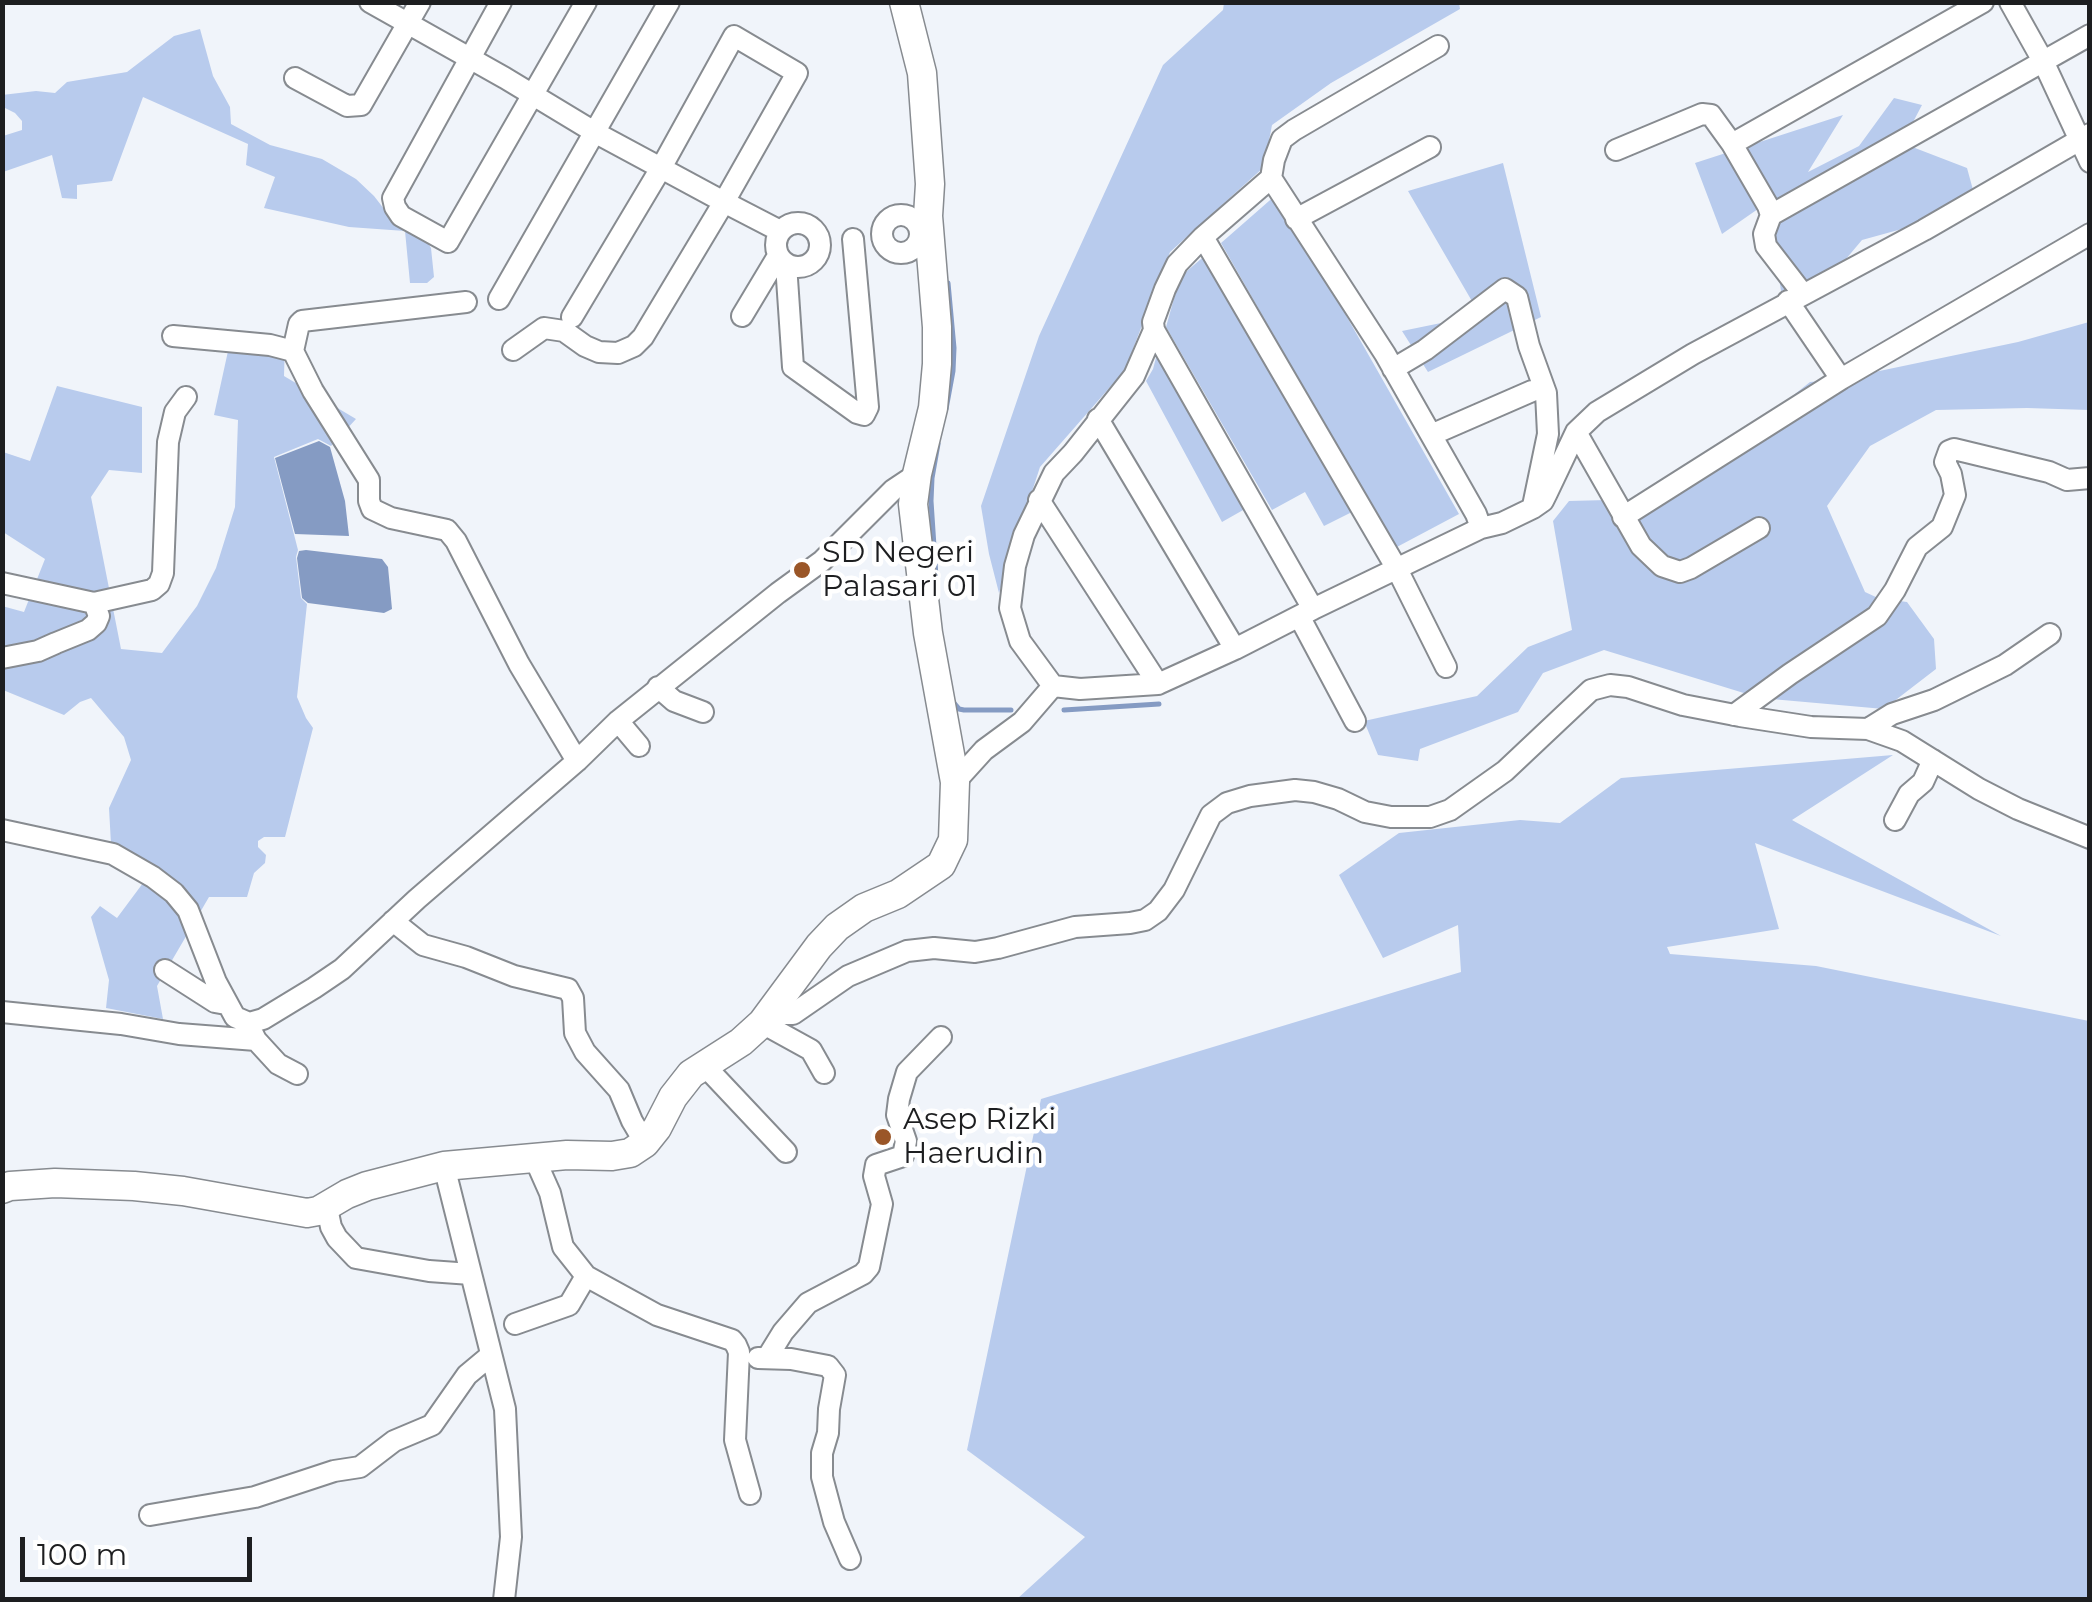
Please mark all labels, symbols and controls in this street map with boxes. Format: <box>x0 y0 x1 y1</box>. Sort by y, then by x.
place label: SD Negeri Palasari 01 <box>822 535 977 606</box>
marker: SD Negeri Palasari 01 <box>791 559 813 581</box>
place label: Asep Rizki Haerudin <box>903 1102 1056 1172</box>
marker: Asep Rizki Haerudin <box>872 1126 894 1148</box>
scale bar <box>25 1517 258 1579</box>
text: 100 m <box>37 1536 127 1573</box>

